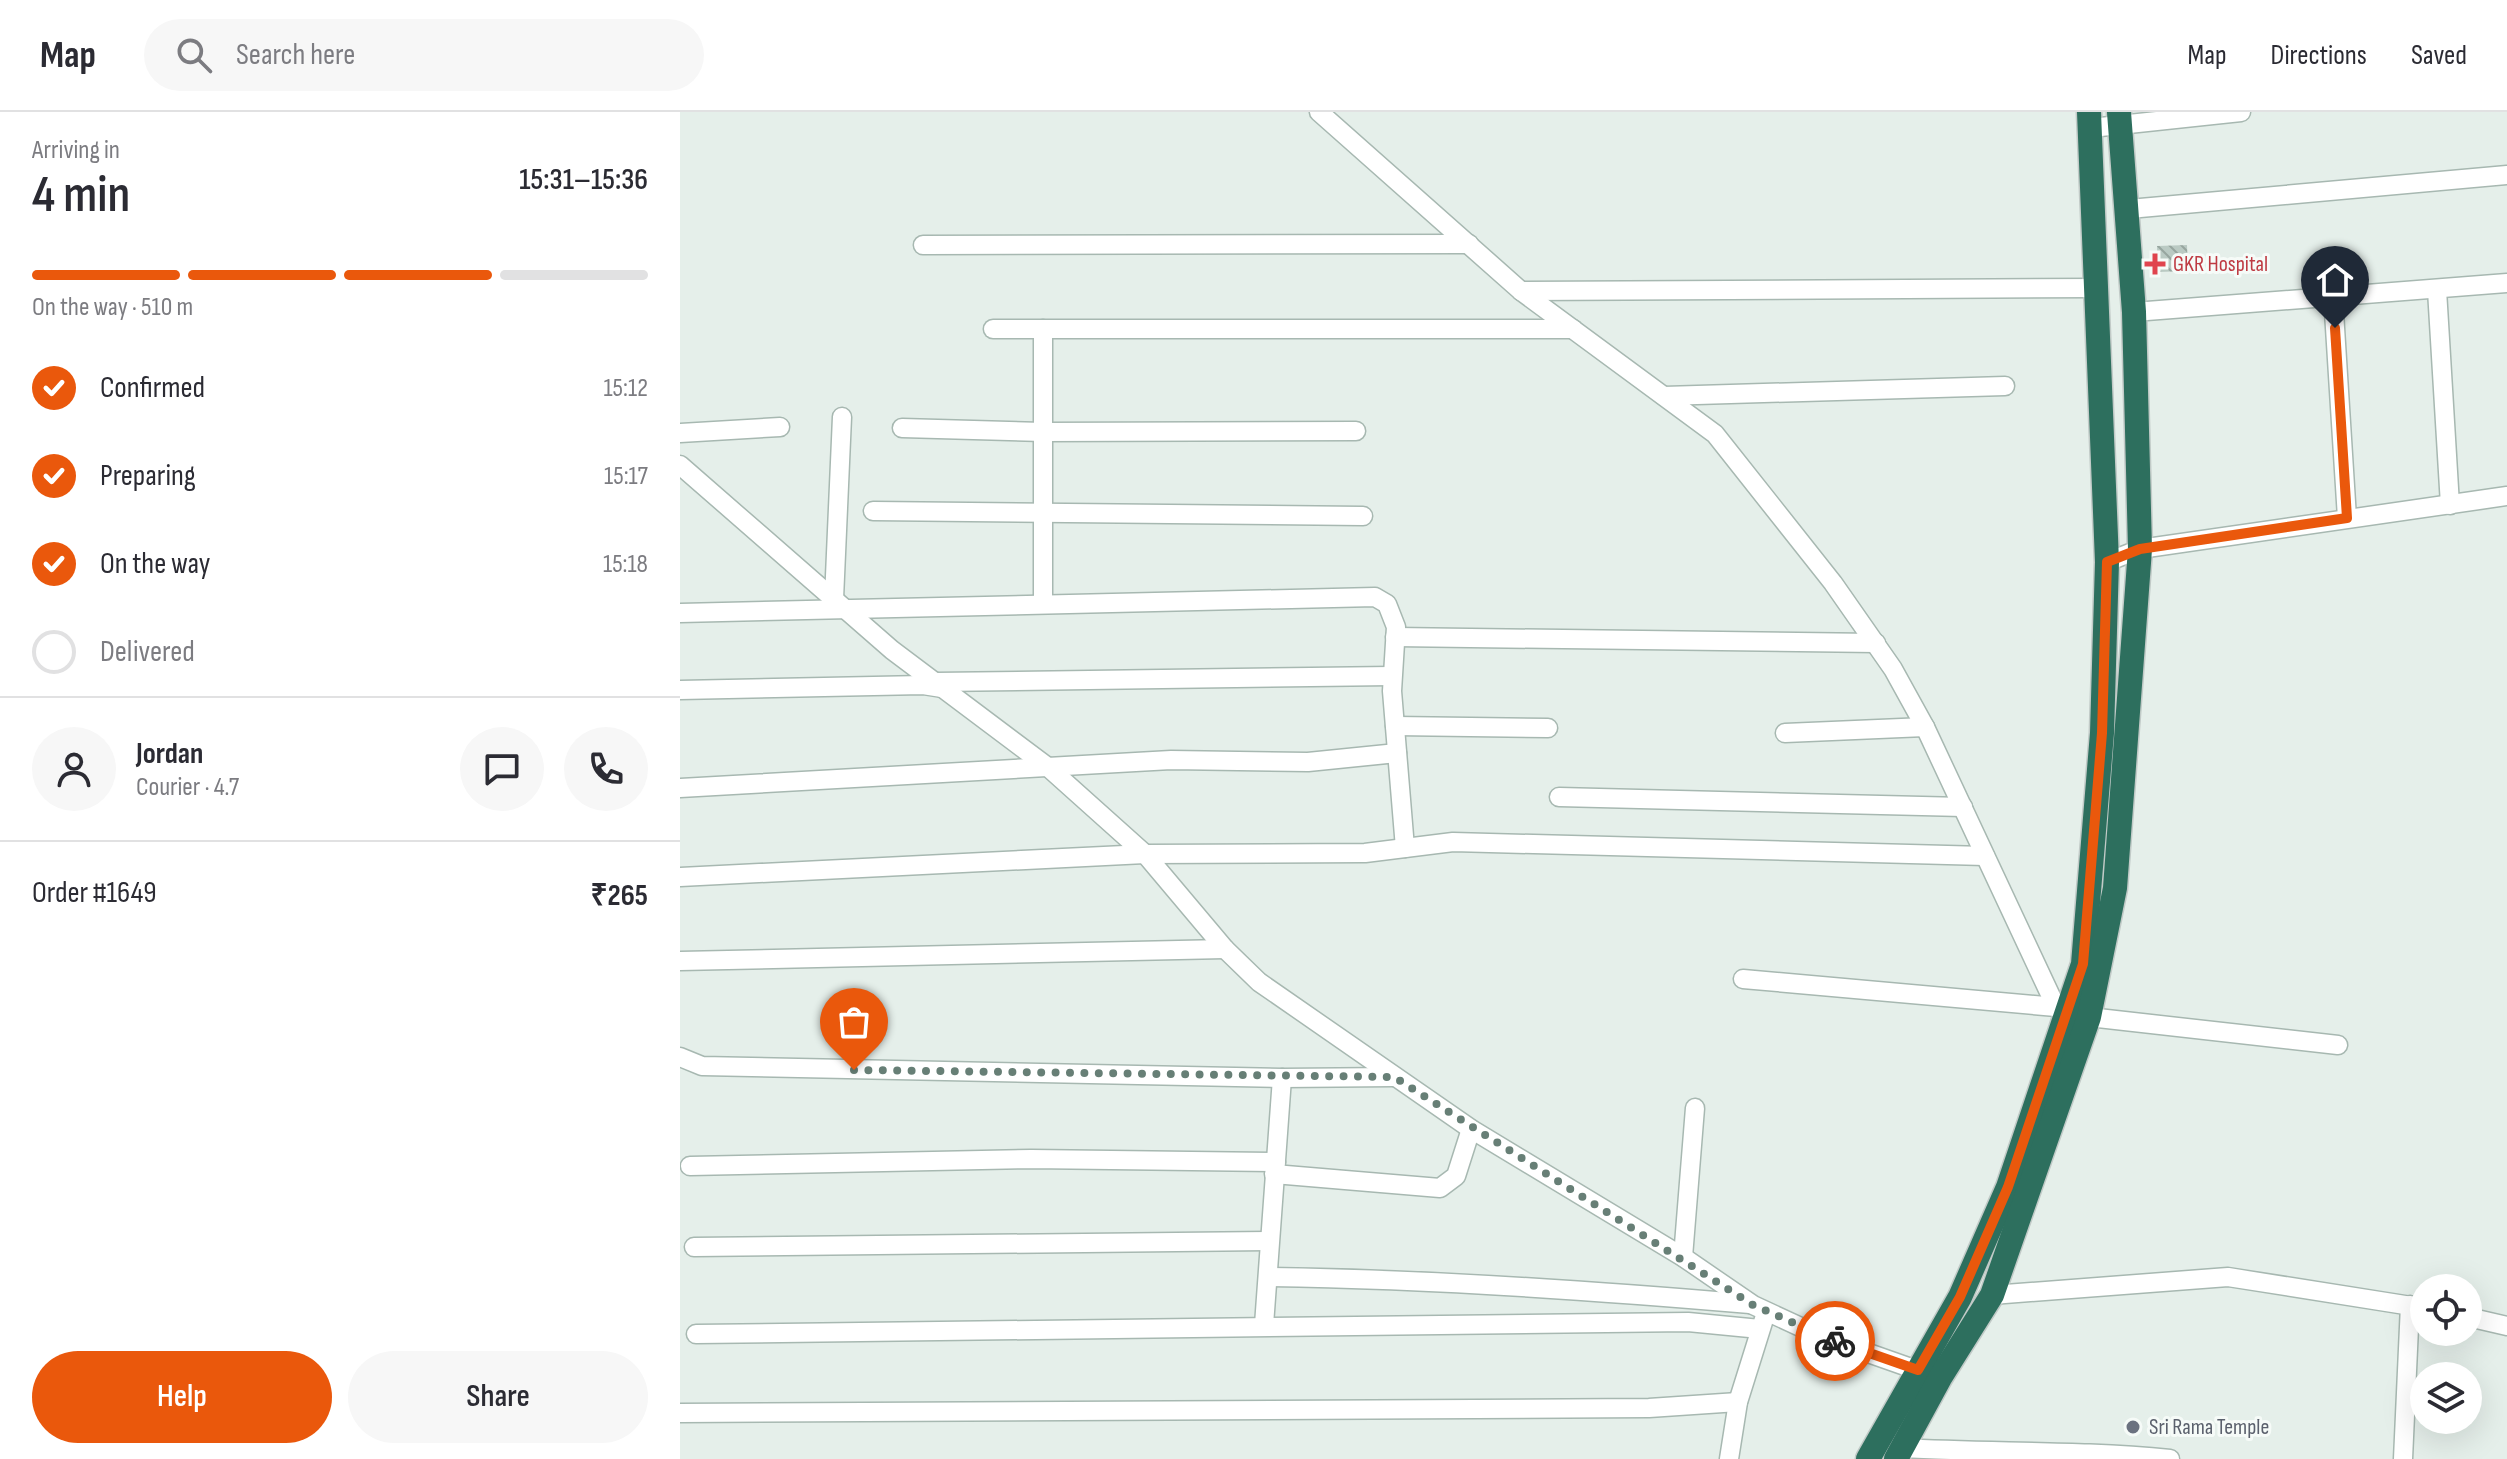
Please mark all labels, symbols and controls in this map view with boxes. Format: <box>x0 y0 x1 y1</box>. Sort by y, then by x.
search box <box>144 19 704 91</box>
text: Map <box>40 33 96 78</box>
icon: search <box>172 33 216 77</box>
text: Search here <box>236 37 355 73</box>
text: Map <box>2188 39 2227 72</box>
text: Directions <box>2271 39 2367 72</box>
text: Saved <box>2411 39 2467 72</box>
text: Arriving in <box>32 135 120 166</box>
text: 15:31–15:36 <box>519 162 648 198</box>
text: 4 min <box>32 164 130 227</box>
pin <box>2301 246 2369 328</box>
place label: GKR Hospital <box>2173 251 2268 278</box>
marker: GKR Hospital <box>2144 253 2166 275</box>
icon: home <box>2313 258 2357 302</box>
text: On the way · 510 m <box>32 292 193 323</box>
icon: check <box>32 366 76 410</box>
text: Confirmed <box>100 370 205 406</box>
text: 15:12 <box>603 373 648 404</box>
icon: check <box>32 454 76 498</box>
text: Preparing <box>100 458 196 494</box>
text: 15:17 <box>604 461 648 492</box>
icon: check <box>32 542 76 586</box>
text: On the way <box>100 546 210 582</box>
text: 15:18 <box>603 549 648 580</box>
text: Delivered <box>100 634 195 670</box>
button: person <box>32 727 116 811</box>
button: chat <box>460 727 544 811</box>
button: phone <box>564 727 648 811</box>
text: Jordan <box>136 736 203 772</box>
text: Courier · 4.7 <box>136 772 239 803</box>
text: Order #1649 <box>32 875 157 911</box>
text: ₹265 <box>590 878 648 914</box>
pin <box>820 988 888 1070</box>
icon: bag <box>832 1000 876 1044</box>
map controls <box>2410 1274 2482 1434</box>
button: locate <box>2410 1274 2482 1346</box>
courier <box>1795 1301 1875 1381</box>
icon: bike <box>1813 1319 1857 1363</box>
button: Help <box>32 1351 332 1443</box>
button: Share <box>348 1351 648 1443</box>
button: layers <box>2410 1362 2482 1434</box>
place label: Sri Rama Temple <box>2149 1414 2269 1441</box>
marker: Sri Rama Temple <box>2124 1418 2142 1436</box>

